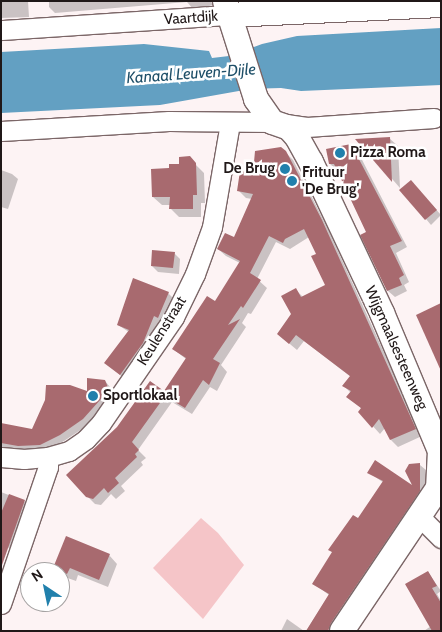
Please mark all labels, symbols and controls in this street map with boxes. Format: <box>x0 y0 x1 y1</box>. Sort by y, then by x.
street label: Vaartdijk <box>163 7 219 29</box>
water label: Kanaal Leuven-Dijle <box>126 60 256 88</box>
place label: Pizza Roma <box>350 144 426 162</box>
marker: Pizza Roma <box>334 147 346 159</box>
place label: De Brug <box>223 160 275 178</box>
marker: De Brug <box>279 163 291 175</box>
place label: Frituur 'De Brug' <box>302 163 359 198</box>
marker: Frituur 'De Brug' <box>286 175 298 187</box>
street label: Wijgmaalsesteenweg <box>361 283 431 413</box>
street label: Keulenstraat <box>134 293 190 369</box>
place label: Sportlokaal <box>103 387 177 405</box>
marker: Sportlokaal <box>87 390 99 402</box>
north arrow <box>20 562 70 612</box>
text: N <box>28 565 46 586</box>

